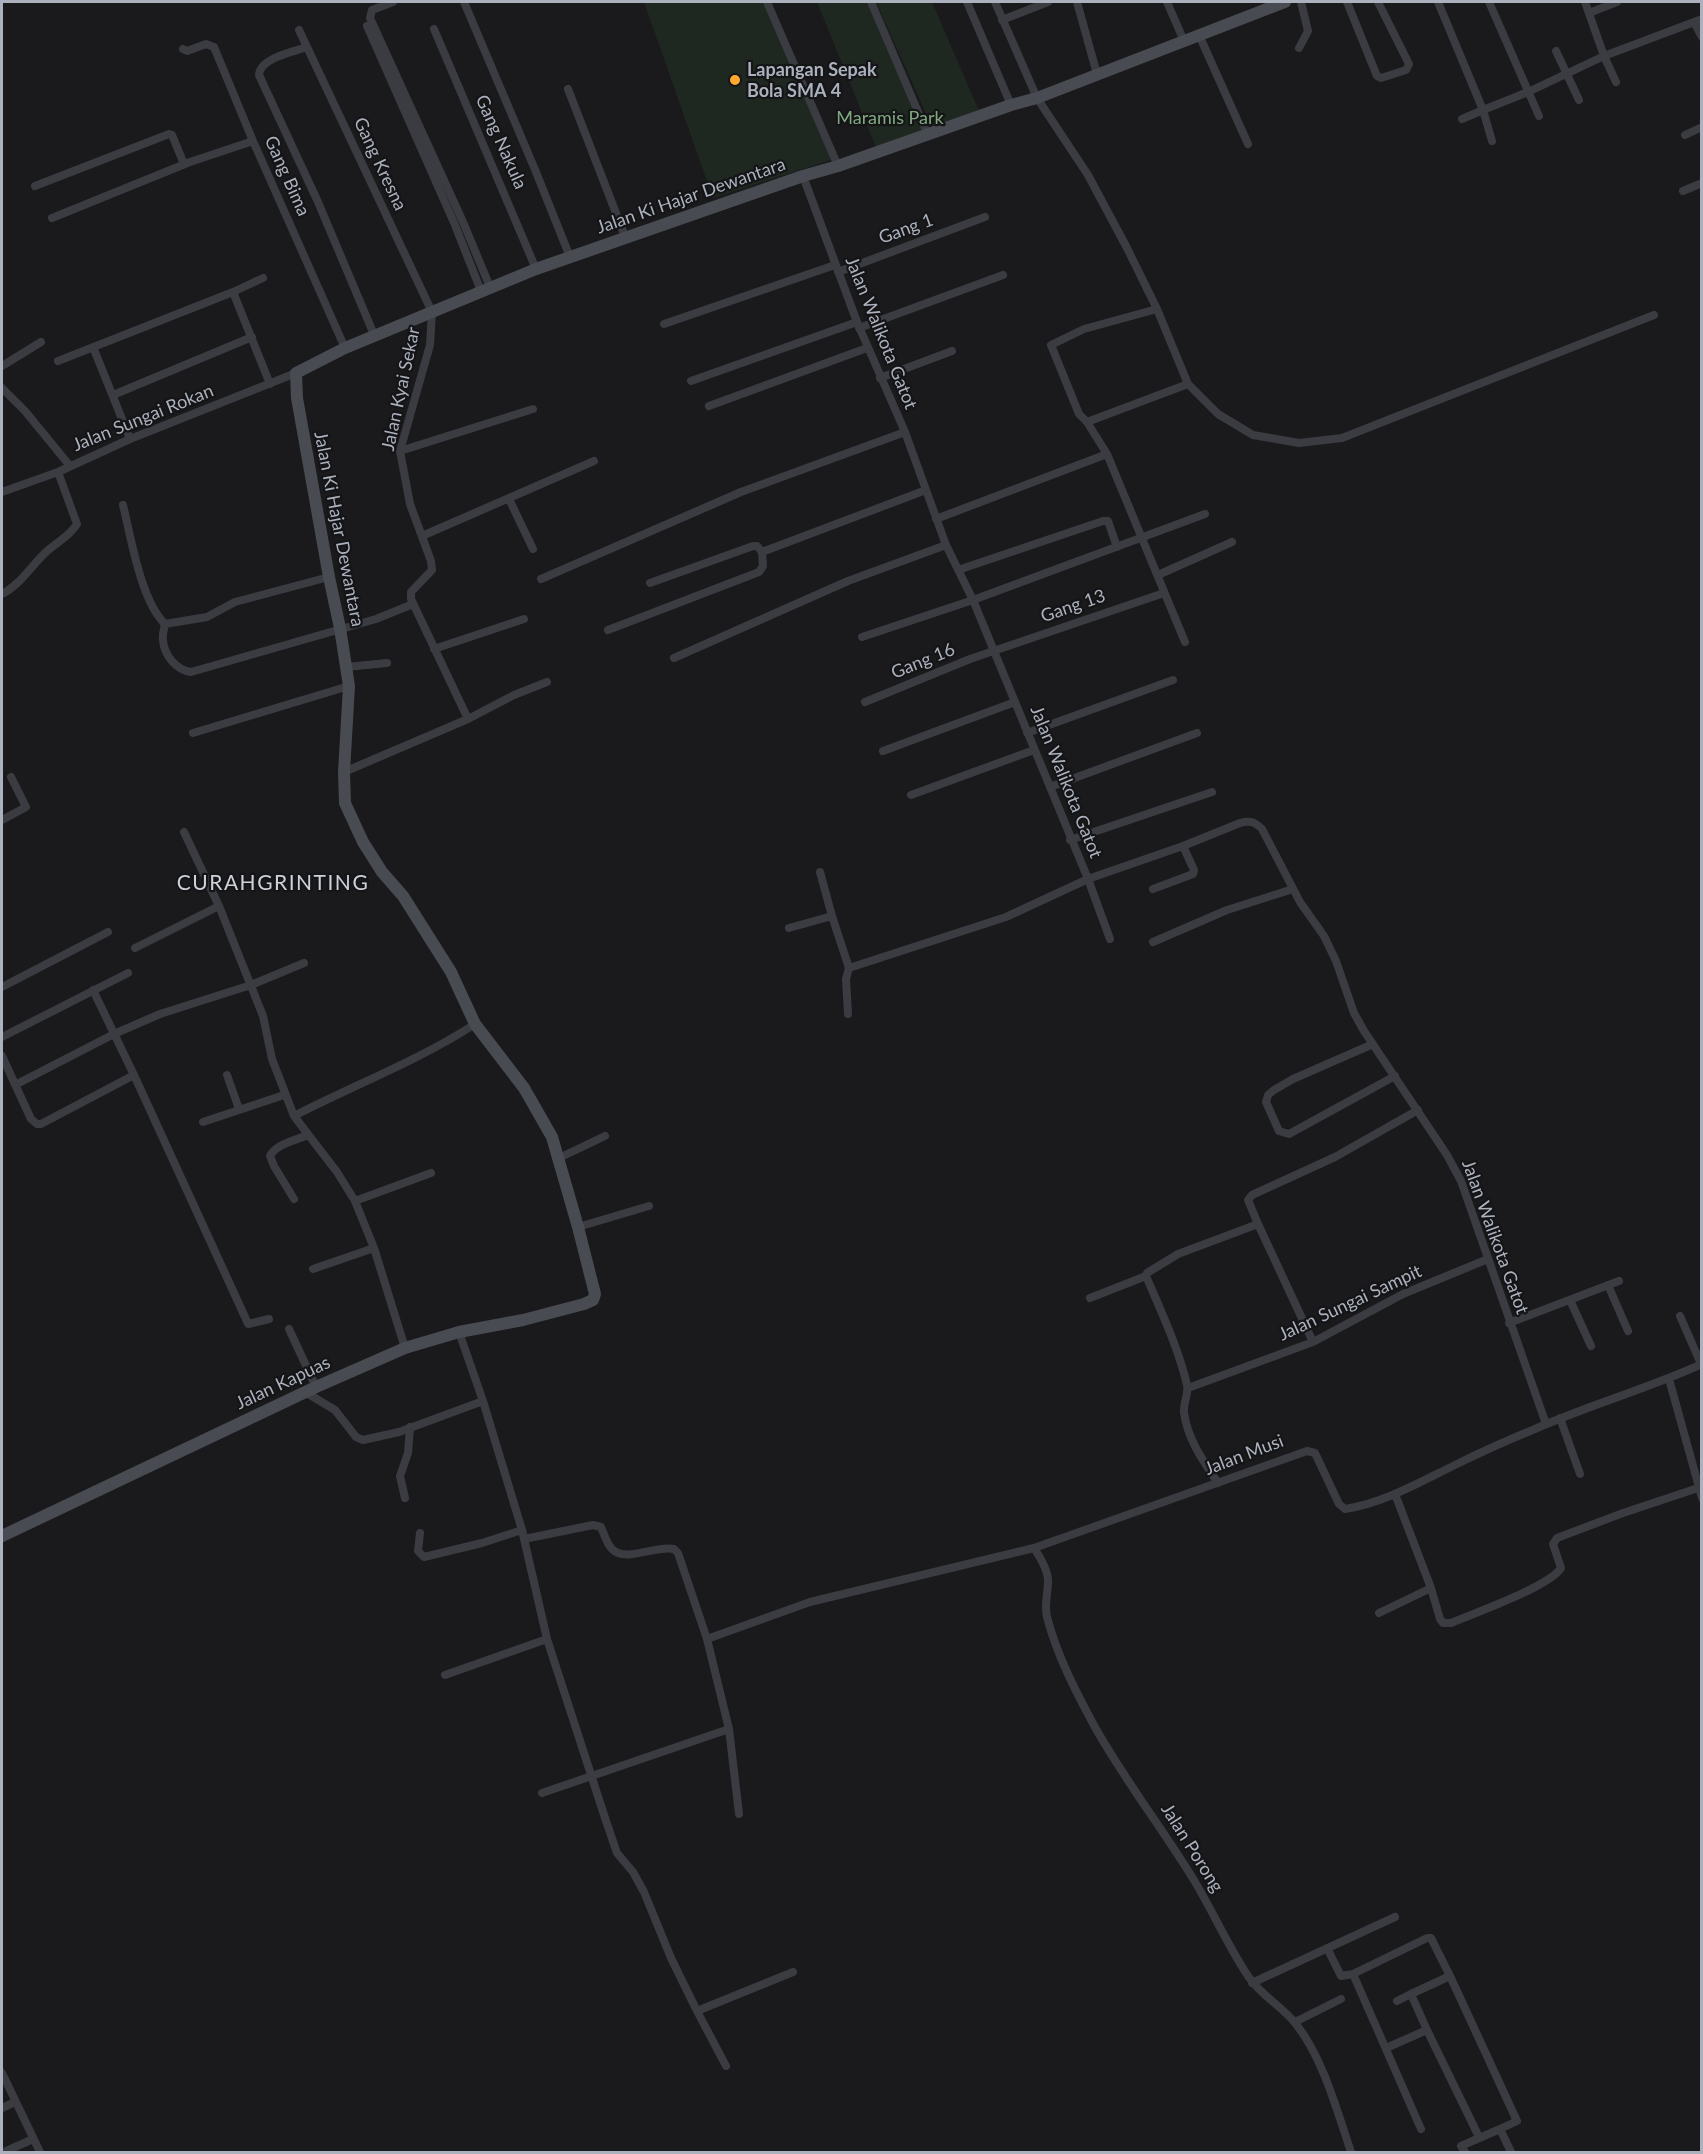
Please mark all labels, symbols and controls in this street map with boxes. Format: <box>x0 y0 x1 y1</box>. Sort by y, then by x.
place label: Lapangan Sepak Bola SMA 4 <box>747 59 877 101</box>
marker: Lapangan Sepak Bola SMA 4 <box>728 73 742 87</box>
street label: Gang Nakula <box>471 92 531 192</box>
park label: Maramis Park <box>836 107 944 129</box>
street label: Gang Kresna <box>349 114 411 214</box>
street label: Gang Bima <box>260 133 314 219</box>
street label: Jalan Ki Hajar Dewantara <box>594 153 788 239</box>
street label: Gang 1 <box>876 209 936 249</box>
street label: Jalan Walikota Gatot <box>841 254 921 412</box>
street label: Jalan Kyai Sekar <box>377 325 425 453</box>
street label: Jalan Sungai Rokan <box>69 380 217 456</box>
street label: Jalan Ki Hajar Dewantara <box>309 430 369 628</box>
street label: Gang 13 <box>1038 585 1108 627</box>
street label: Gang 16 <box>888 638 958 684</box>
street label: Jalan Walikota Gatot <box>1026 703 1106 861</box>
district label: CURAHGRINTING <box>177 870 369 896</box>
street label: Jalan Walikota Gatot <box>1457 1157 1533 1317</box>
street label: Jalan Sungai Sampit <box>1275 1260 1425 1346</box>
street label: Jalan Kapuas <box>232 1352 334 1414</box>
street label: Jalan Musi <box>1202 1430 1286 1480</box>
street label: Jalan Porong <box>1156 1800 1228 1896</box>

